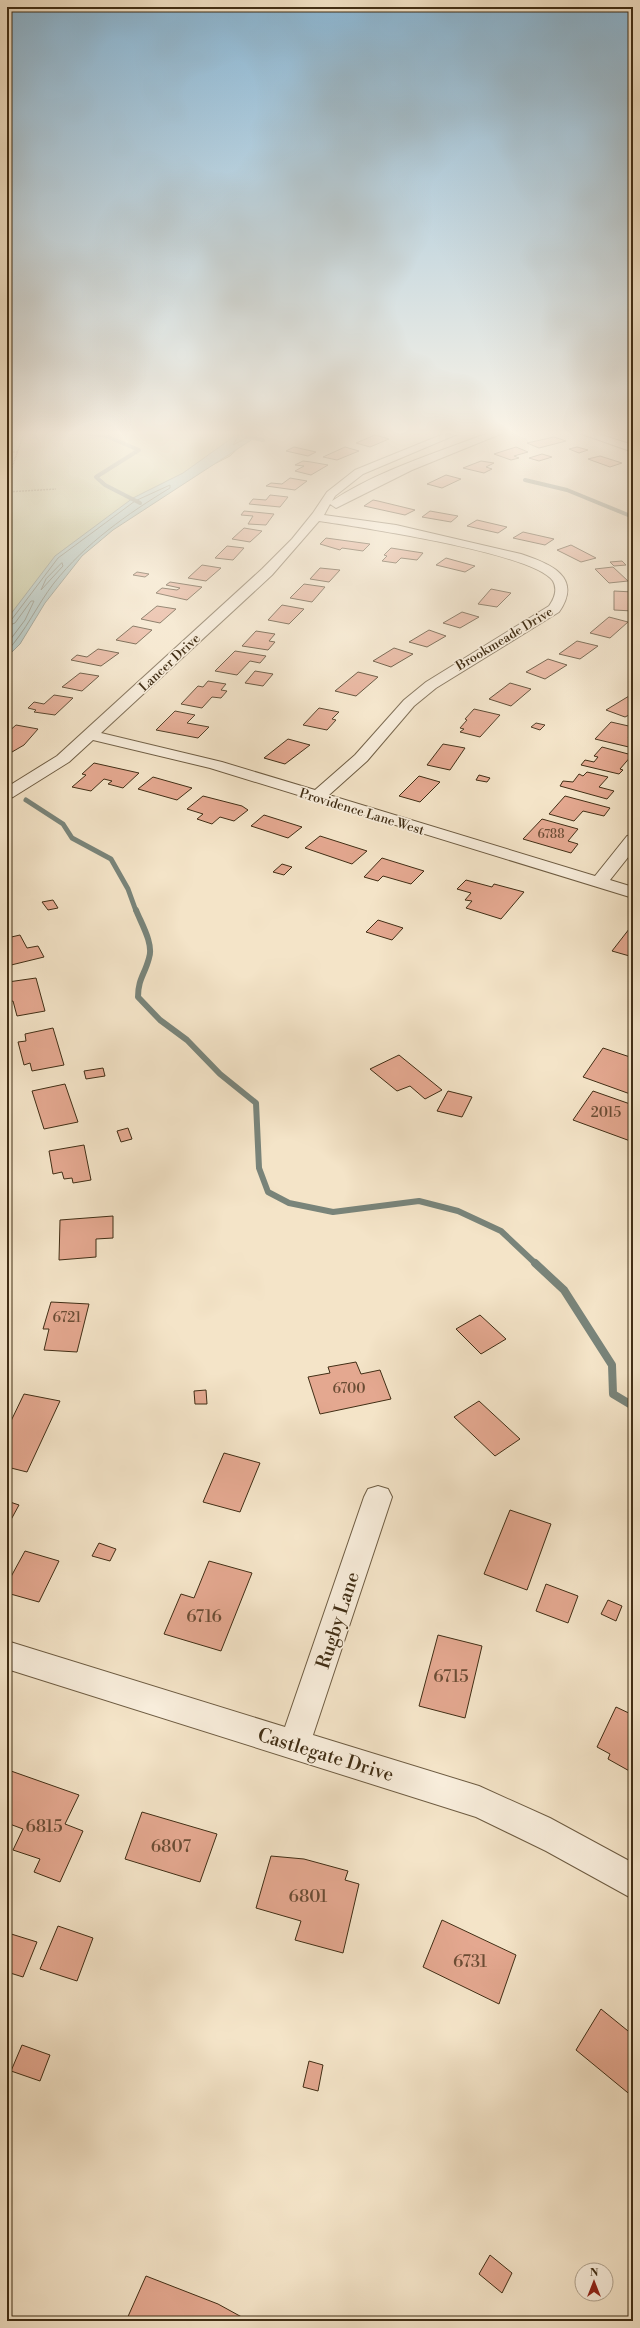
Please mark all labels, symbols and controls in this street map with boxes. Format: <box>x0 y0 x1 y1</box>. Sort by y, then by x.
street label: Brookmeade Drive <box>452 603 556 675</box>
street label: Lancer Drive <box>136 630 204 695</box>
street label: Providence Lane West <box>297 785 426 839</box>
house number: 6788 <box>537 827 565 842</box>
house number: 2015 <box>591 1104 622 1122</box>
house number: 6721 <box>53 1309 81 1327</box>
house number: 6700 <box>332 1380 366 1398</box>
street label: Rugby Lane <box>311 1569 365 1672</box>
house number: 6716 <box>186 1606 222 1628</box>
house number: 6715 <box>433 1666 469 1688</box>
street label: Castlegate Drive <box>255 1723 397 1787</box>
house number: 6815 <box>25 1816 63 1838</box>
house number: 6807 <box>151 1836 192 1858</box>
house number: 6801 <box>289 1886 328 1908</box>
house number: 6731 <box>453 1951 488 1973</box>
north arrow <box>574 2262 614 2302</box>
text: N <box>590 2266 599 2280</box>

